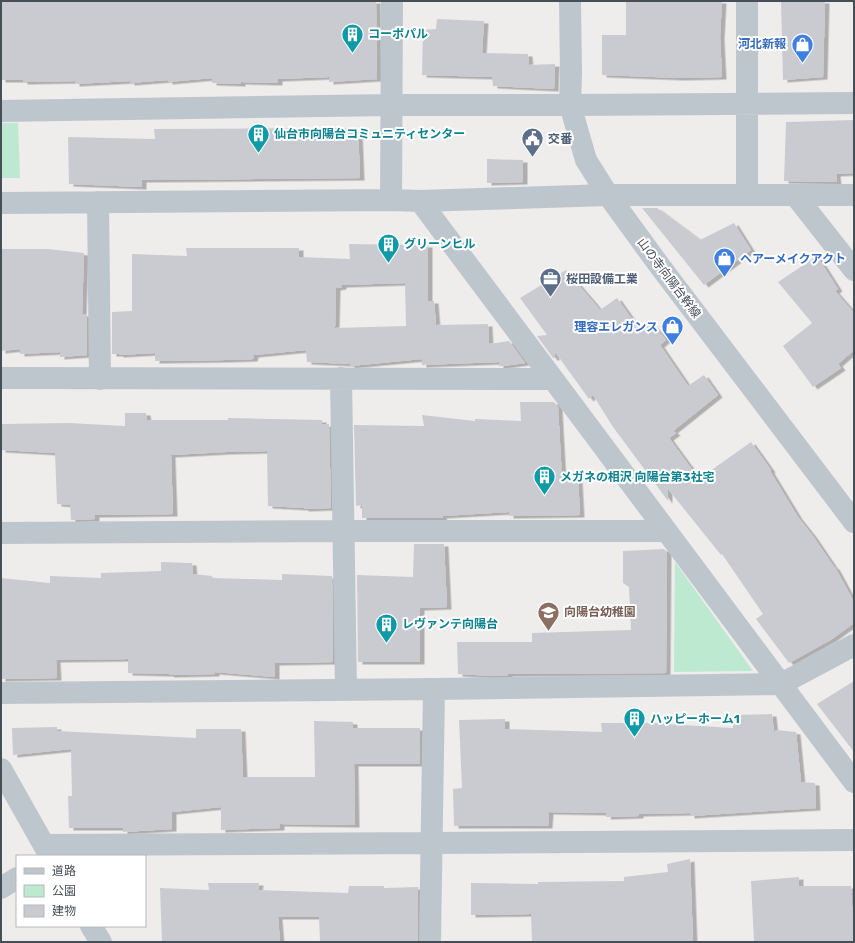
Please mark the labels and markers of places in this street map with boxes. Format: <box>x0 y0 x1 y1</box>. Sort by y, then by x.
building icon: コーポパル <box>340 21 366 54</box>
place label: コーポパル <box>368 27 428 41</box>
shop icon: 河北新報 <box>789 31 815 64</box>
place label: 河北新報 <box>738 37 787 51</box>
building icon: 仙台市向陽台コミュニティセンター <box>245 121 271 154</box>
public building icon: 交番 <box>519 126 545 159</box>
place label: 仙台市向陽台コミュニティセンター <box>274 127 465 141</box>
place label: 交番 <box>548 132 573 146</box>
building icon: グリーンヒル <box>376 231 402 264</box>
place label: グリーンヒル <box>404 237 475 251</box>
shop icon: ヘアーメイクアクト <box>711 246 737 279</box>
place label: ヘアーメイクアクト <box>740 252 846 266</box>
office icon: 桜田設備工業 <box>538 266 564 299</box>
place label: 桜田設備工業 <box>566 272 638 286</box>
shop icon: 理容エレガンス <box>660 314 686 347</box>
place label: 理容エレガンス <box>574 320 658 334</box>
building icon: メガネの相沢 向陽台第3社宅 <box>531 464 557 497</box>
place label: メガネの相沢 向陽台第3社宅 <box>560 470 714 484</box>
school or university icon: 向陽台幼稚園 <box>535 599 561 632</box>
place label: 向陽台幼稚園 <box>564 605 636 619</box>
building icon: レヴァンテ向陽台 <box>374 611 400 644</box>
place label: レヴァンテ向陽台 <box>402 617 498 631</box>
building icon: ハッピーホーム1 <box>622 706 648 739</box>
place label: ハッピーホーム1 <box>650 712 740 726</box>

